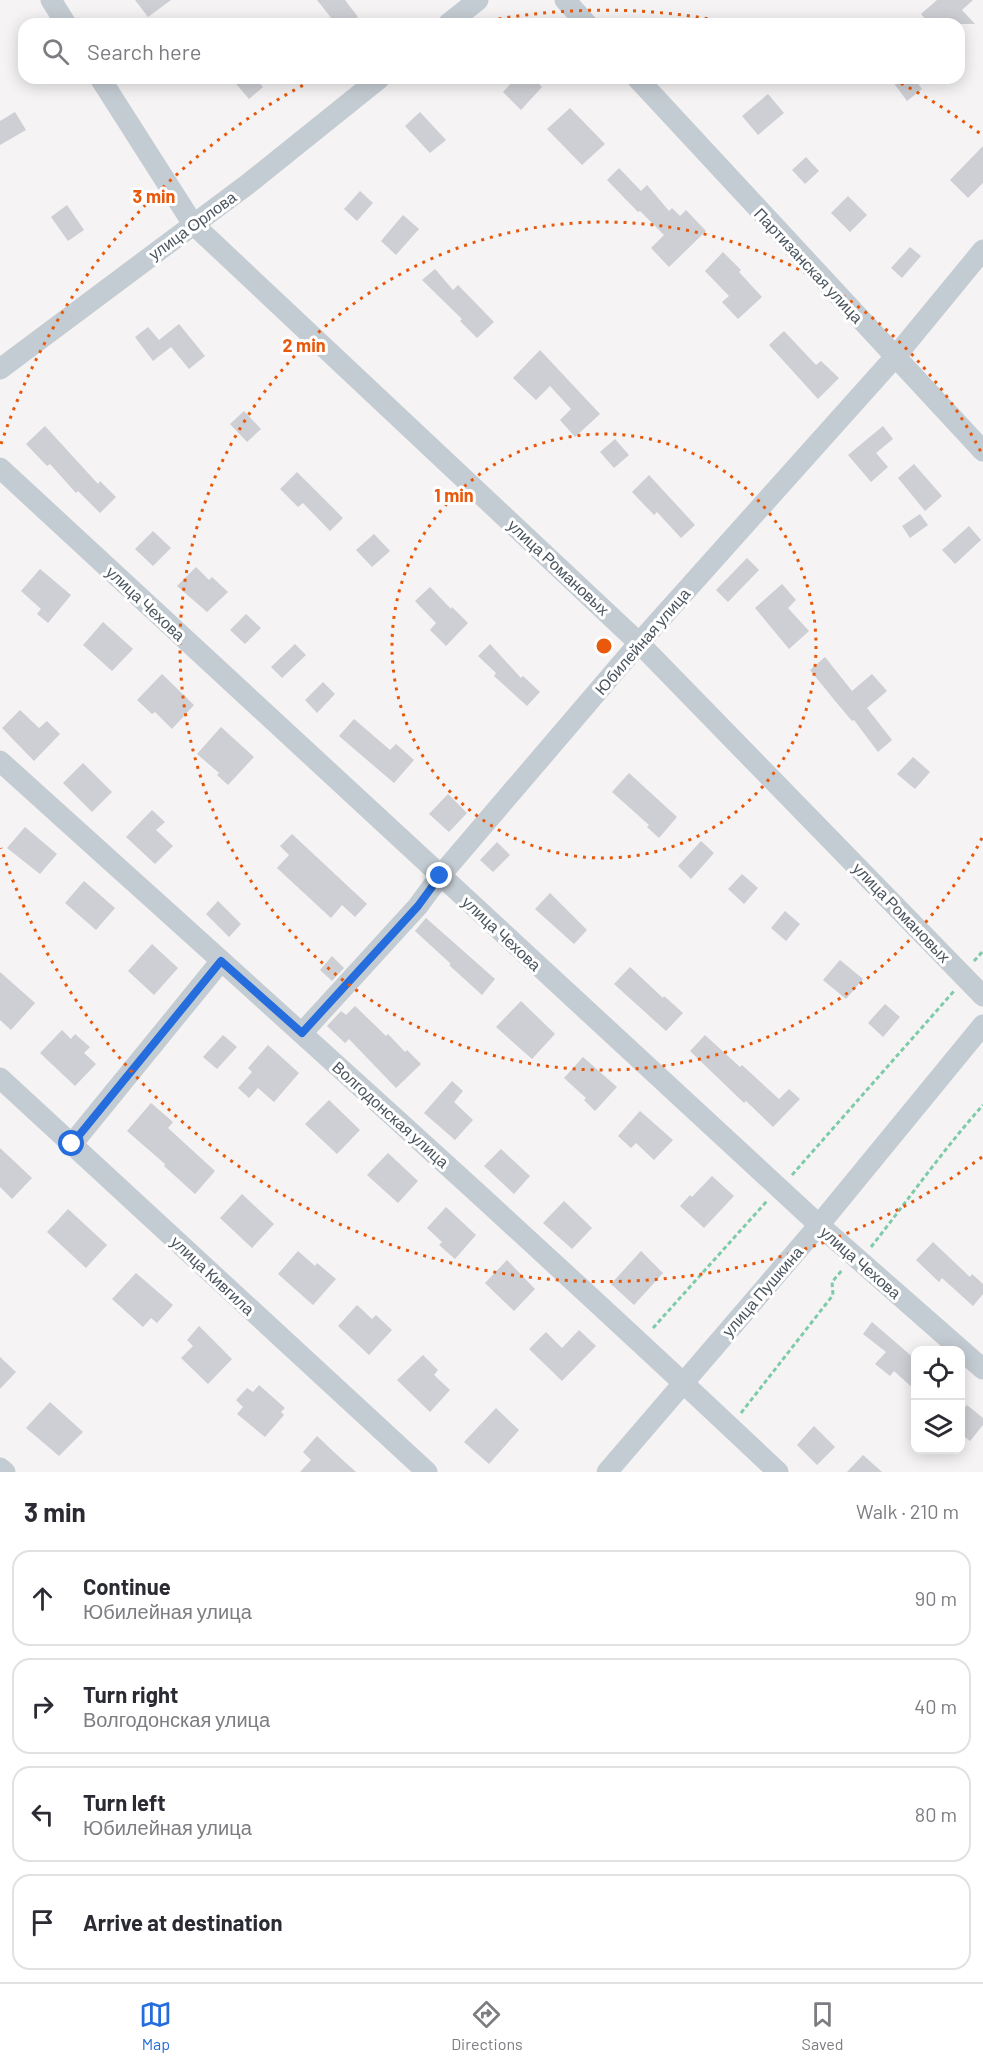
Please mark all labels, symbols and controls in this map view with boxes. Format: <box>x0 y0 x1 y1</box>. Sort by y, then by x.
search box <box>18 18 965 84</box>
icon: search <box>39 35 72 68</box>
text: Search here <box>87 38 201 64</box>
text: 3 min <box>133 185 175 207</box>
street label: улица Орлова <box>144 187 240 263</box>
street label: Партизанская улица <box>751 204 867 327</box>
text: 2 min <box>282 334 326 356</box>
text: 1 min <box>434 484 474 506</box>
street label: улица Романовых <box>504 515 614 619</box>
street label: улица Чехова <box>103 562 189 644</box>
street label: Юбилейная улица <box>591 584 694 698</box>
centre of rings <box>594 636 614 656</box>
street label: улица Романовых <box>849 858 955 966</box>
route end <box>426 862 452 888</box>
street label: улица Чехова <box>459 892 545 974</box>
street label: Волгодонская улица <box>329 1057 453 1171</box>
route start <box>58 1130 84 1156</box>
street label: улица Чехова <box>817 1222 905 1302</box>
street label: улица Кивгила <box>167 1232 259 1318</box>
street label: улица Пушкина <box>718 1242 806 1340</box>
map controls <box>911 1346 965 1454</box>
button: locate <box>911 1346 965 1400</box>
button: layers <box>911 1400 965 1454</box>
text: 3 min <box>24 1496 86 1527</box>
text: Walk · 210 m <box>856 1499 959 1523</box>
text: Continue <box>83 1573 171 1599</box>
icon: ahead <box>26 1582 59 1615</box>
text: 90 m <box>915 1586 957 1610</box>
text: Юбилейная улица <box>83 1599 252 1623</box>
text: Turn right <box>83 1681 178 1707</box>
icon: right <box>26 1690 59 1723</box>
text: 40 m <box>914 1694 957 1718</box>
text: Волгодонская улица <box>83 1707 270 1731</box>
text: Turn left <box>83 1789 166 1815</box>
icon: left <box>26 1798 59 1831</box>
text: 80 m <box>915 1802 957 1826</box>
text: Юбилейная улица <box>83 1815 252 1839</box>
icon: arrive <box>26 1906 59 1939</box>
text: Arrive at destination <box>83 1909 282 1935</box>
tab: Map <box>139 1998 172 2053</box>
tab: Directions <box>451 1998 523 2053</box>
tab: Saved <box>802 1998 844 2053</box>

